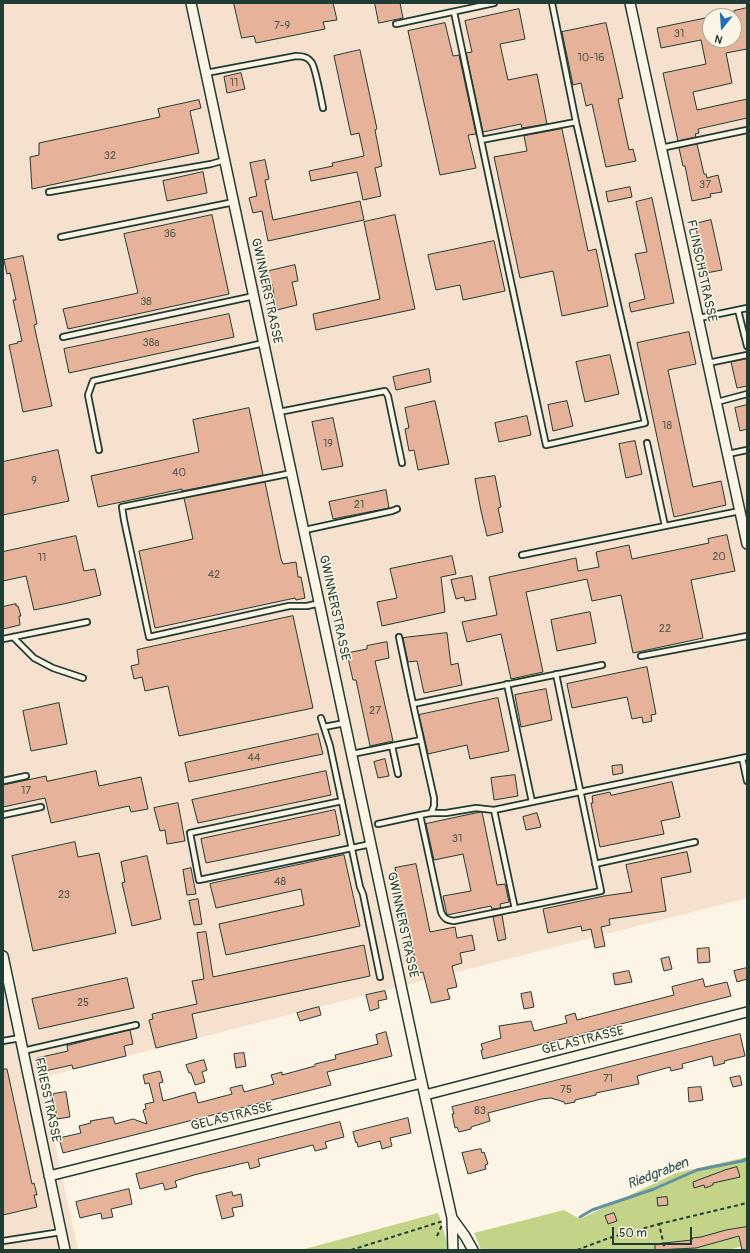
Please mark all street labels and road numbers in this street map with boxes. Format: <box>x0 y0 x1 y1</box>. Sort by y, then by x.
street label: FLINSCHSTRASSE <box>683 218 719 324</box>
street label: GWINNERSTRASSE <box>247 237 285 345</box>
street label: GWINNERSTRASSE <box>315 554 353 662</box>
street label: GWINNERSTRASSE <box>383 871 421 979</box>
street label: GELASTRASSE <box>540 1023 626 1059</box>
street label: FRIESSTRASSE <box>30 1056 64 1144</box>
street label: GELASTRASSE <box>189 1099 275 1135</box>

